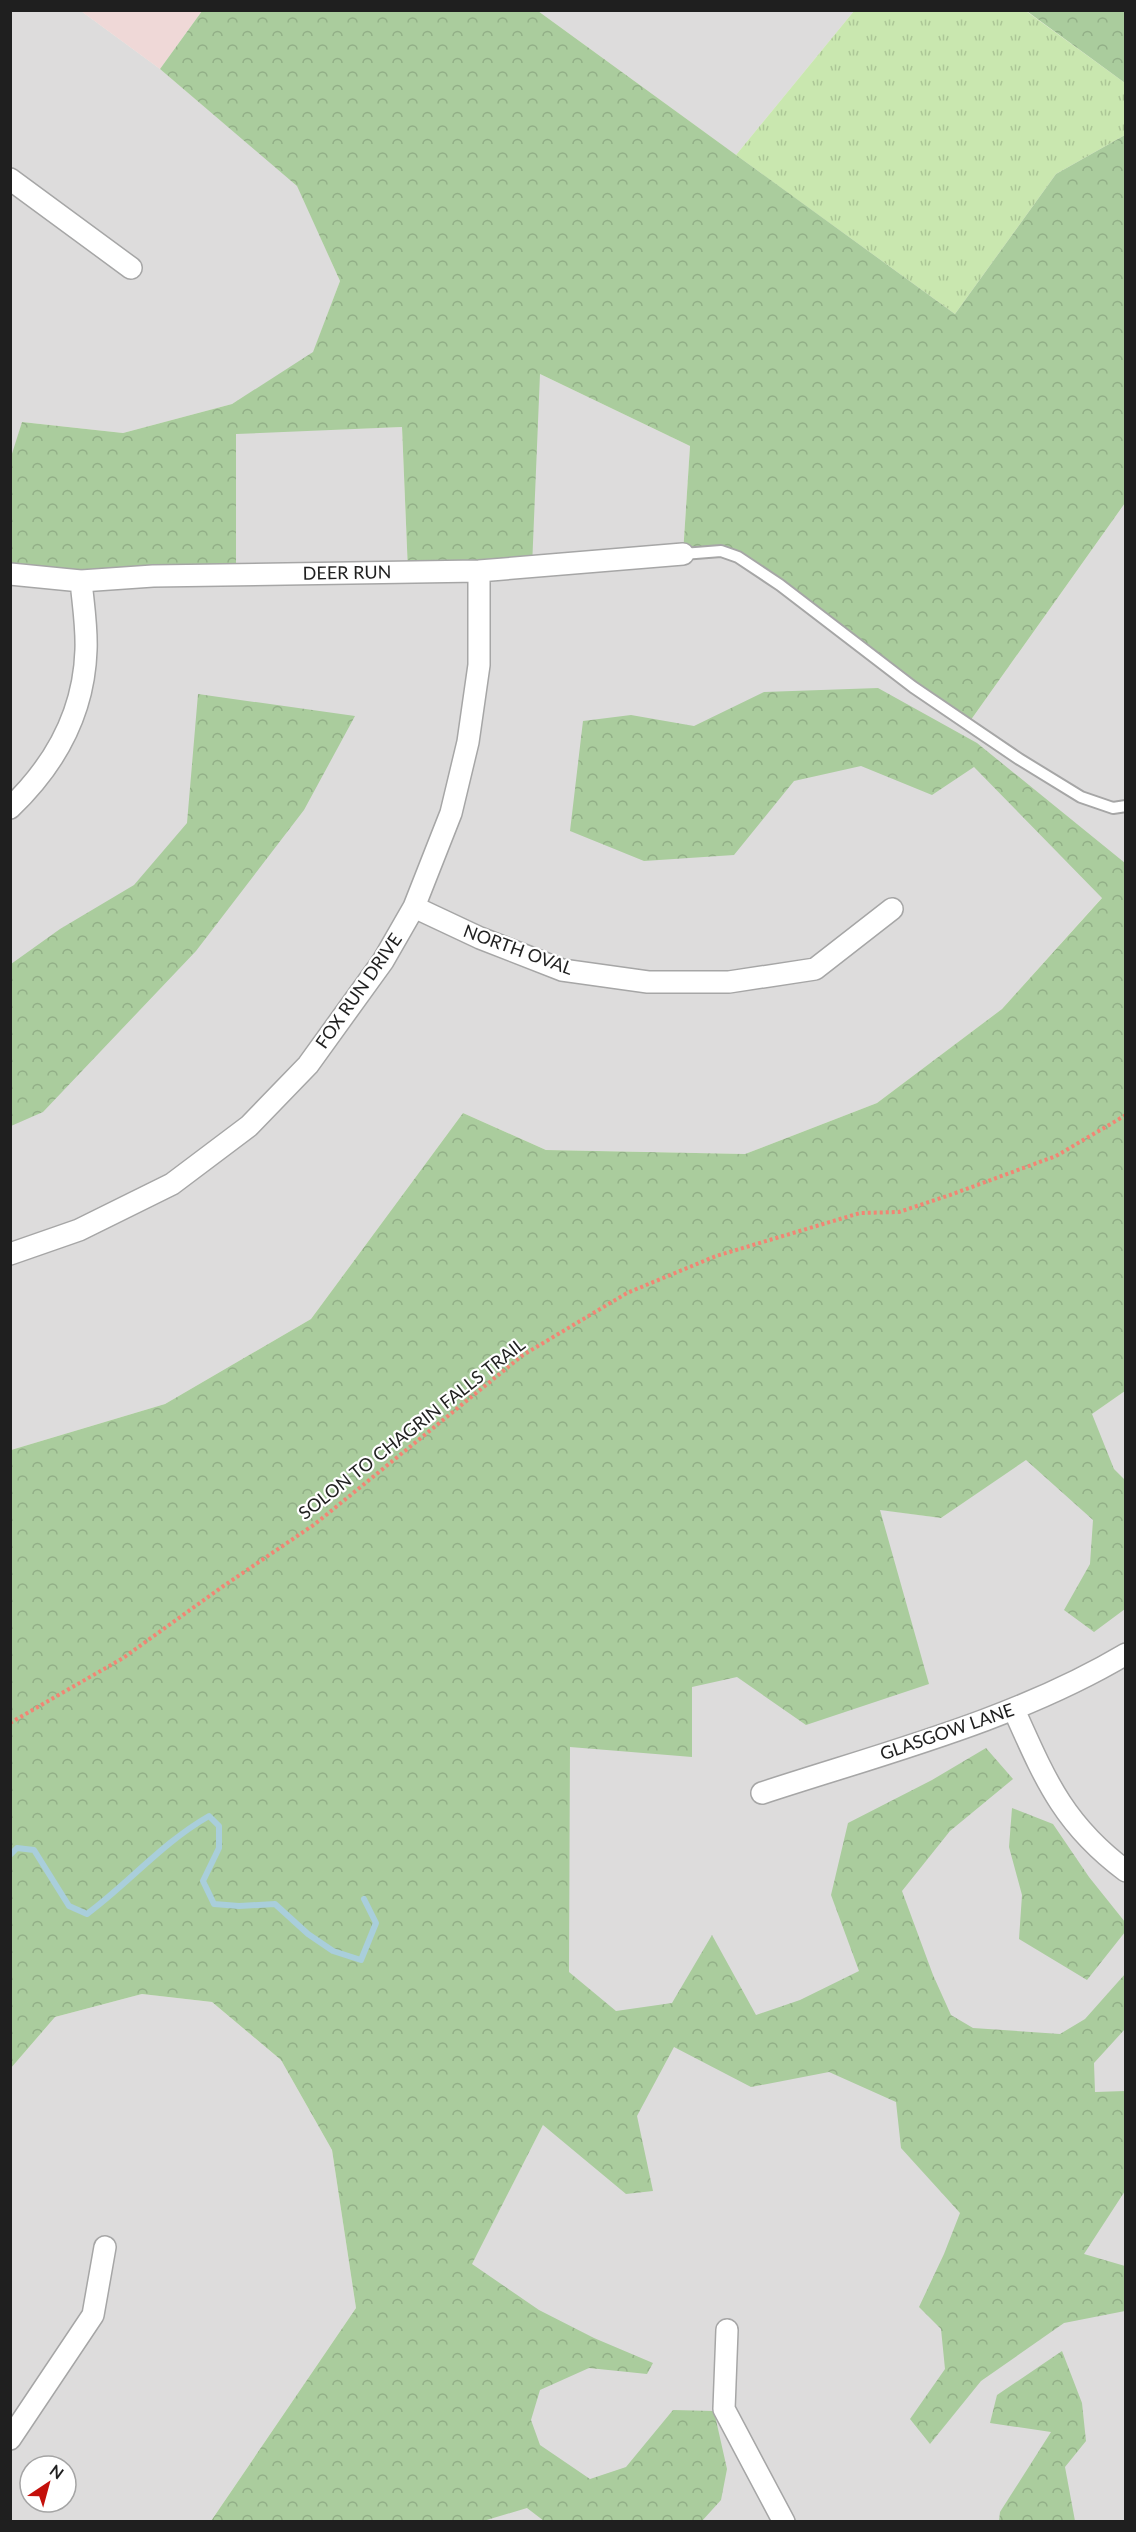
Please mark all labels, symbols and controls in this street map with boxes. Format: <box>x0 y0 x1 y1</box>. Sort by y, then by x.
street label: DEER RUN <box>303 560 391 584</box>
street label: NORTH OVAL <box>461 919 576 979</box>
street label: FOX RUN DRIVE <box>310 929 406 1052</box>
street label: SOLON TO CHAGRIN FALLS TRAIL <box>294 1333 529 1524</box>
street label: GLASGOW LANE <box>877 1698 1017 1764</box>
north arrow <box>18 2454 78 2514</box>
text: N <box>47 2460 68 2483</box>

